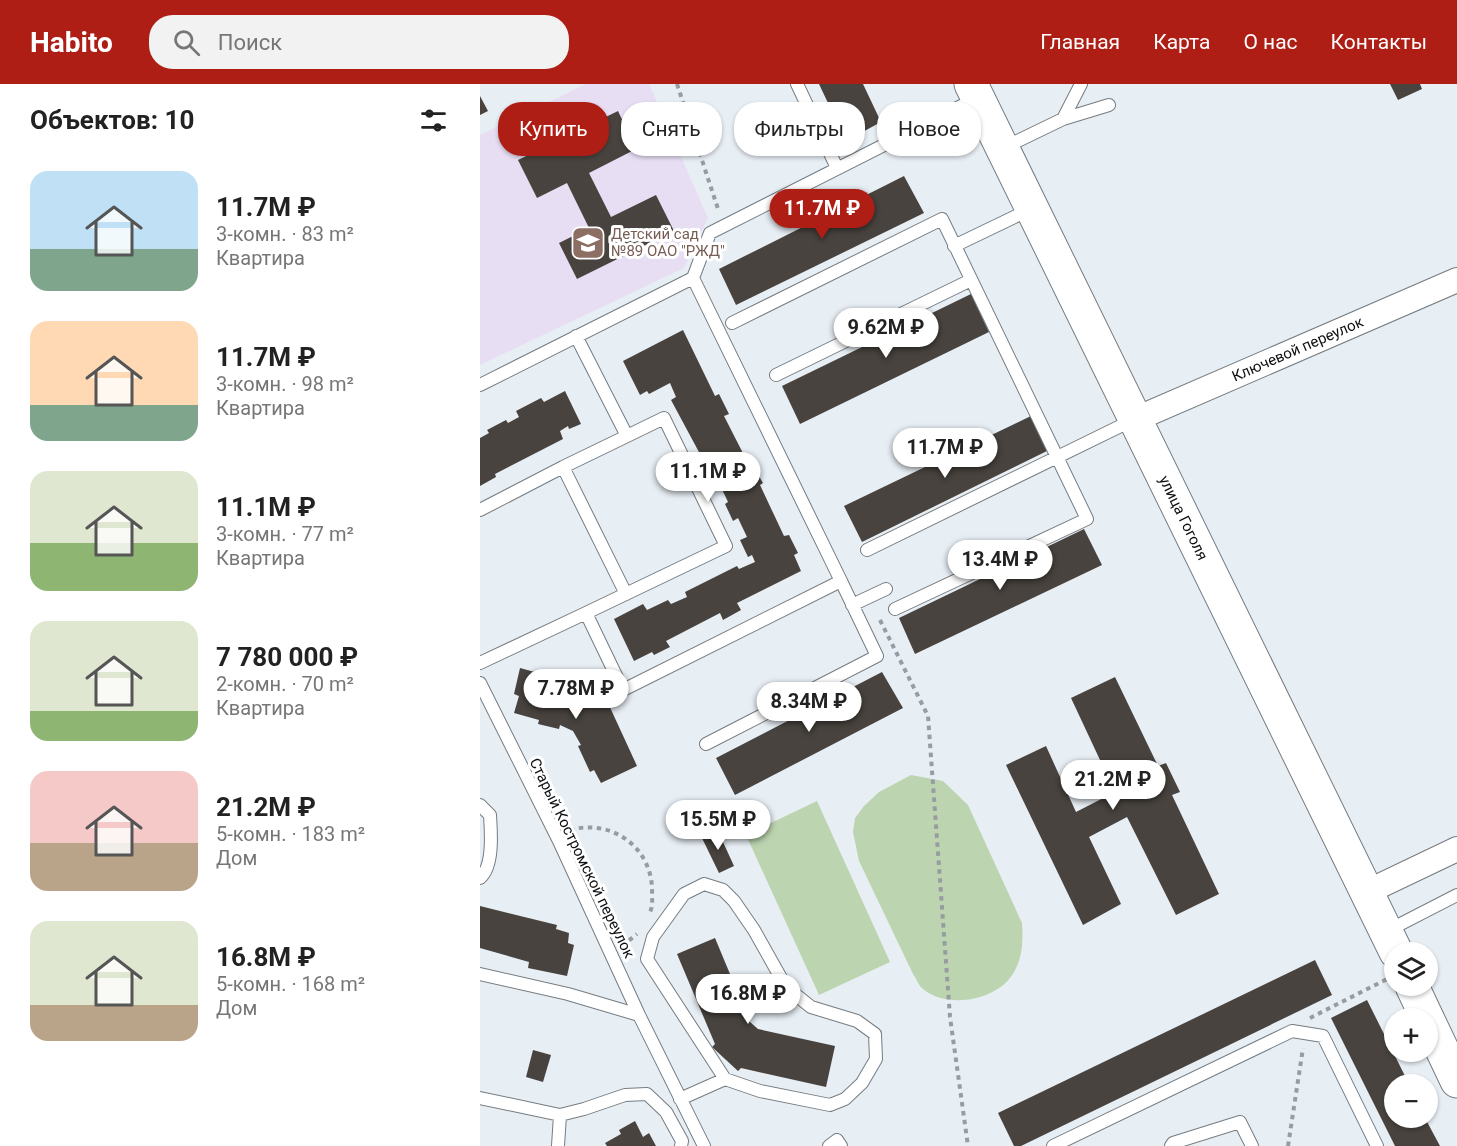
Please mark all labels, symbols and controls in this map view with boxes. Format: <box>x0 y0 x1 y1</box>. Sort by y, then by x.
search box <box>149 15 569 69</box>
text: Habito <box>30 26 113 59</box>
icon: search <box>170 26 203 59</box>
text: Поиск <box>218 30 282 55</box>
text: Главная <box>1040 30 1120 54</box>
text: Карта <box>1153 30 1210 54</box>
text: О нас <box>1243 30 1298 54</box>
text: Контакты <box>1331 30 1427 54</box>
chip: Купить <box>498 102 609 156</box>
chip: Снять <box>621 102 722 156</box>
chip: Фильтры <box>734 102 865 156</box>
chip: Новое <box>877 102 981 156</box>
icon: filters <box>417 104 450 137</box>
text: Объектов: 10 <box>30 105 194 135</box>
pin: 11.7M ₽ <box>767 189 877 240</box>
text: 11.7M ₽ <box>216 192 316 222</box>
icon: home <box>78 195 150 267</box>
text: 11.7M ₽ <box>784 196 860 220</box>
text: 3-комн. · 83 m² <box>216 222 354 246</box>
school or university icon: Детский сад №89 ОАО "РЖД" <box>570 225 606 261</box>
place label: Детский сад №89 ОАО "РЖД" <box>611 225 725 260</box>
text: Квартира <box>216 246 305 270</box>
pin: 9.62M ₽ <box>831 308 941 359</box>
street label: Ключевой переулок <box>1229 313 1366 385</box>
text: 9.62M ₽ <box>848 315 924 339</box>
text: 11.7M ₽ <box>216 342 316 372</box>
icon: home <box>78 345 150 417</box>
text: 3-комн. · 98 m² <box>216 372 354 396</box>
text: Квартира <box>216 396 305 420</box>
pin: 11.7M ₽ <box>890 428 1000 479</box>
text: 11.7M ₽ <box>907 435 983 459</box>
pin: 11.1M ₽ <box>653 452 763 503</box>
text: 11.1M ₽ <box>670 459 746 483</box>
street label: улица Гоголя <box>1155 473 1212 563</box>
text: 11.1M ₽ <box>216 492 316 522</box>
icon: home <box>78 495 150 567</box>
text: 3-комн. · 77 m² <box>216 522 354 546</box>
pin: 13.4M ₽ <box>945 540 1055 591</box>
text: Квартира <box>216 546 305 570</box>
text: 13.4M ₽ <box>962 547 1038 571</box>
text: 7 780 000 ₽ <box>216 642 358 672</box>
icon: home <box>78 645 150 717</box>
pin: 7.78M ₽ <box>521 669 631 720</box>
text: 2-комн. · 70 m² <box>216 672 354 696</box>
text: 7.78M ₽ <box>538 676 614 700</box>
pin: 8.34M ₽ <box>754 682 864 733</box>
text: 8.34M ₽ <box>771 689 847 713</box>
text: Квартира <box>216 696 305 720</box>
street label: Старый Костромской переулок <box>526 755 638 961</box>
pin: 21.2M ₽ <box>1058 760 1168 811</box>
text: 21.2M ₽ <box>1075 767 1151 791</box>
text: 21.2M ₽ <box>216 792 316 822</box>
icon: home <box>78 795 150 867</box>
pin: 15.5M ₽ <box>663 800 773 851</box>
text: 15.5M ₽ <box>680 807 756 831</box>
text: 5-комн. · 183 m² <box>216 822 365 846</box>
text: Дом <box>216 846 257 870</box>
text: 16.8M ₽ <box>216 942 316 972</box>
map controls <box>1384 942 1438 1128</box>
button: layers <box>1384 942 1438 996</box>
icon: home <box>78 945 150 1017</box>
text: 5-комн. · 168 m² <box>216 972 365 996</box>
pin: 16.8M ₽ <box>693 974 803 1025</box>
text: 16.8M ₽ <box>710 981 786 1005</box>
text: Дом <box>216 996 257 1020</box>
button: + <box>1384 1008 1438 1062</box>
button: − <box>1384 1074 1438 1128</box>

